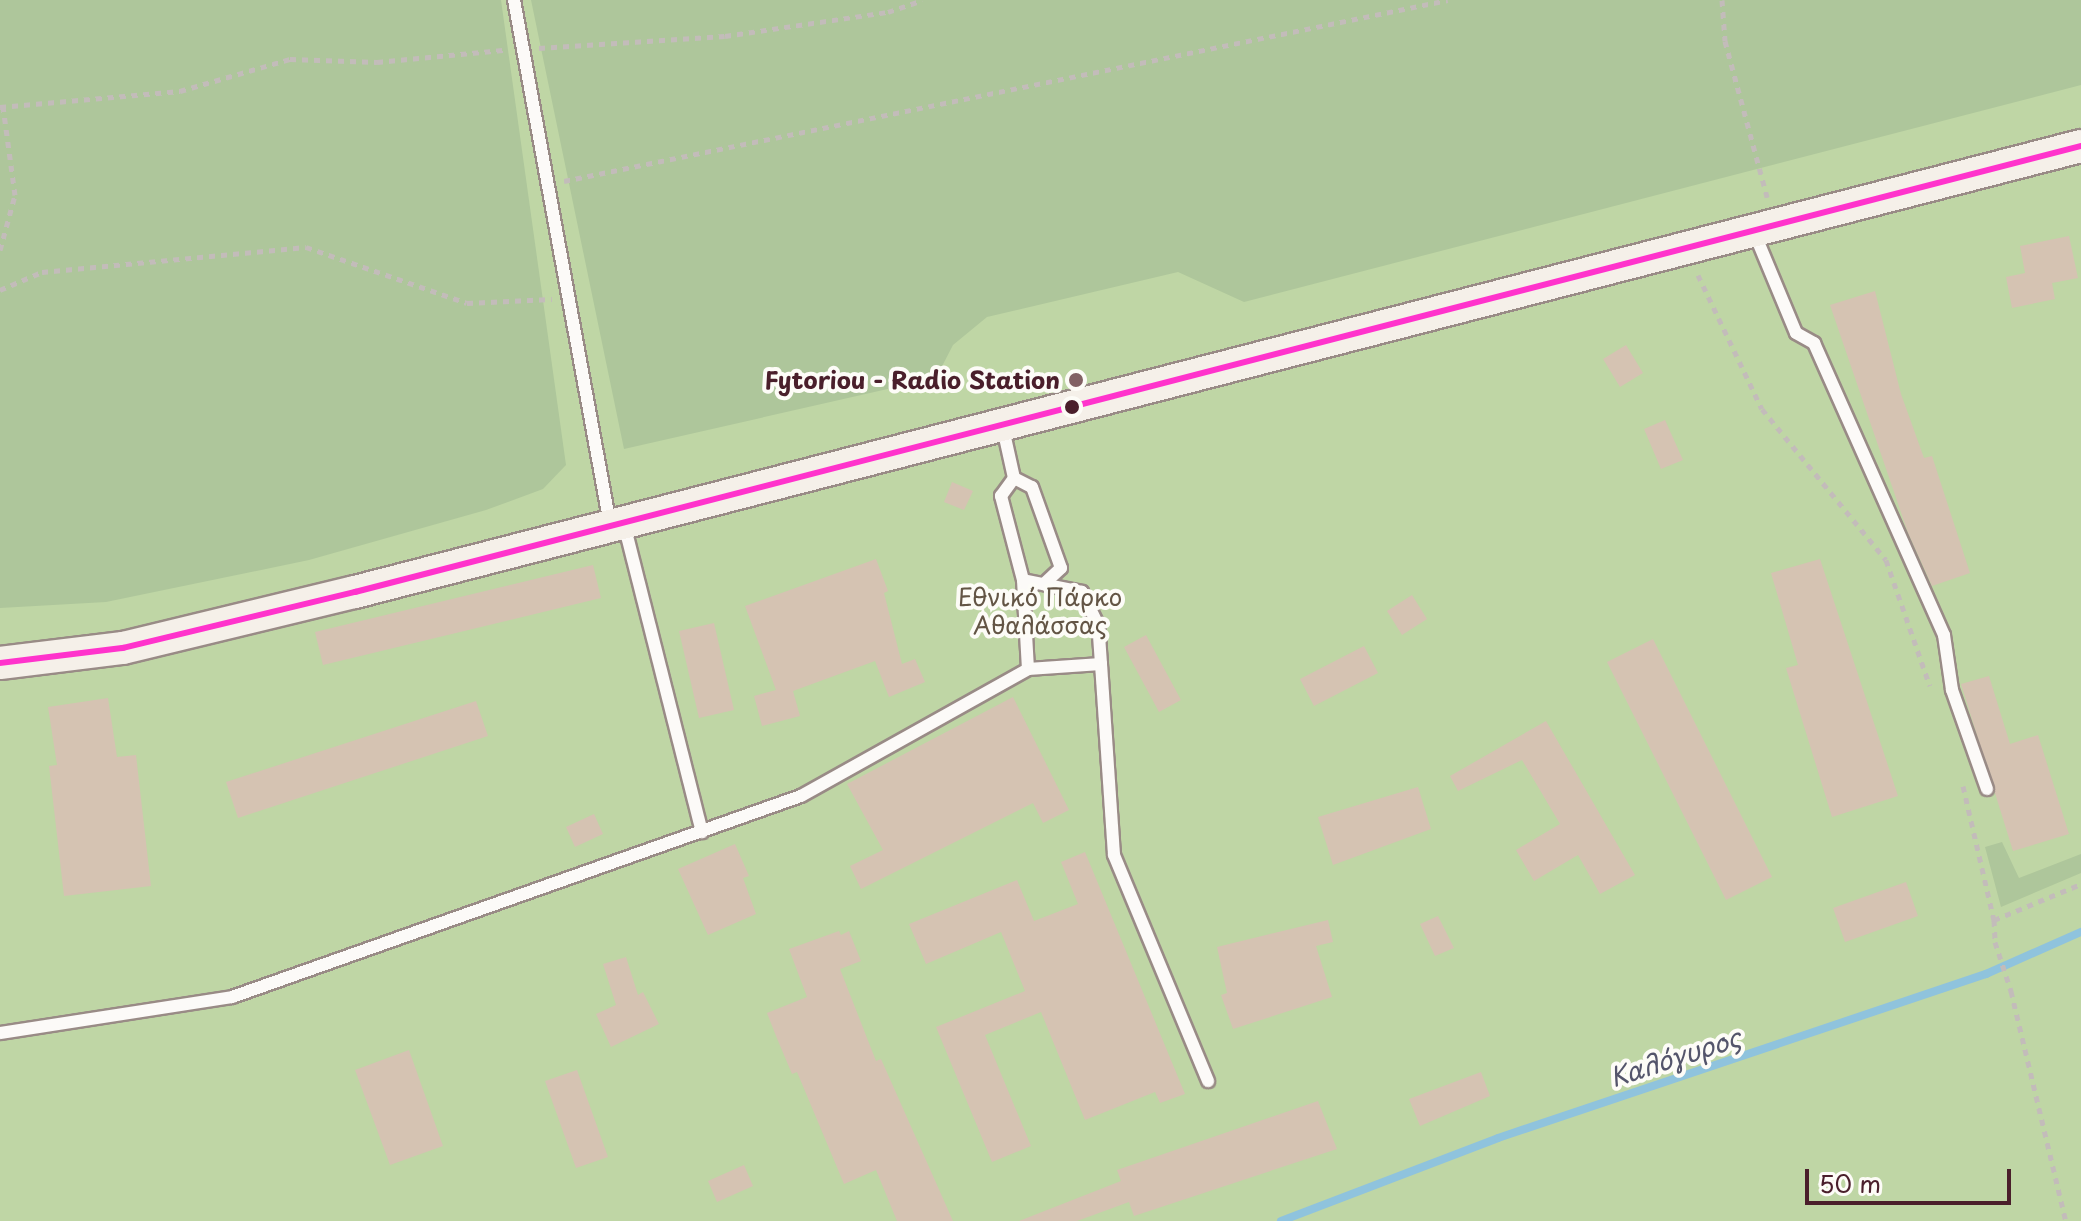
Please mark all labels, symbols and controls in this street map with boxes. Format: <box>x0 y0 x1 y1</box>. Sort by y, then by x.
place label: Fytoriou - Radio Station <box>765 366 1060 394</box>
marker: Fytoriou - Radio Station <box>1067 371 1085 389</box>
unlabelled marker <box>1064 399 1080 415</box>
park label: Εθνικό Πάρκο Αθαλάσσας <box>958 583 1122 639</box>
water label: Καλόγυρος <box>1606 1021 1744 1093</box>
scale bar <box>1809 1153 2015 1203</box>
text: 50 m <box>1819 1165 1881 1201</box>

